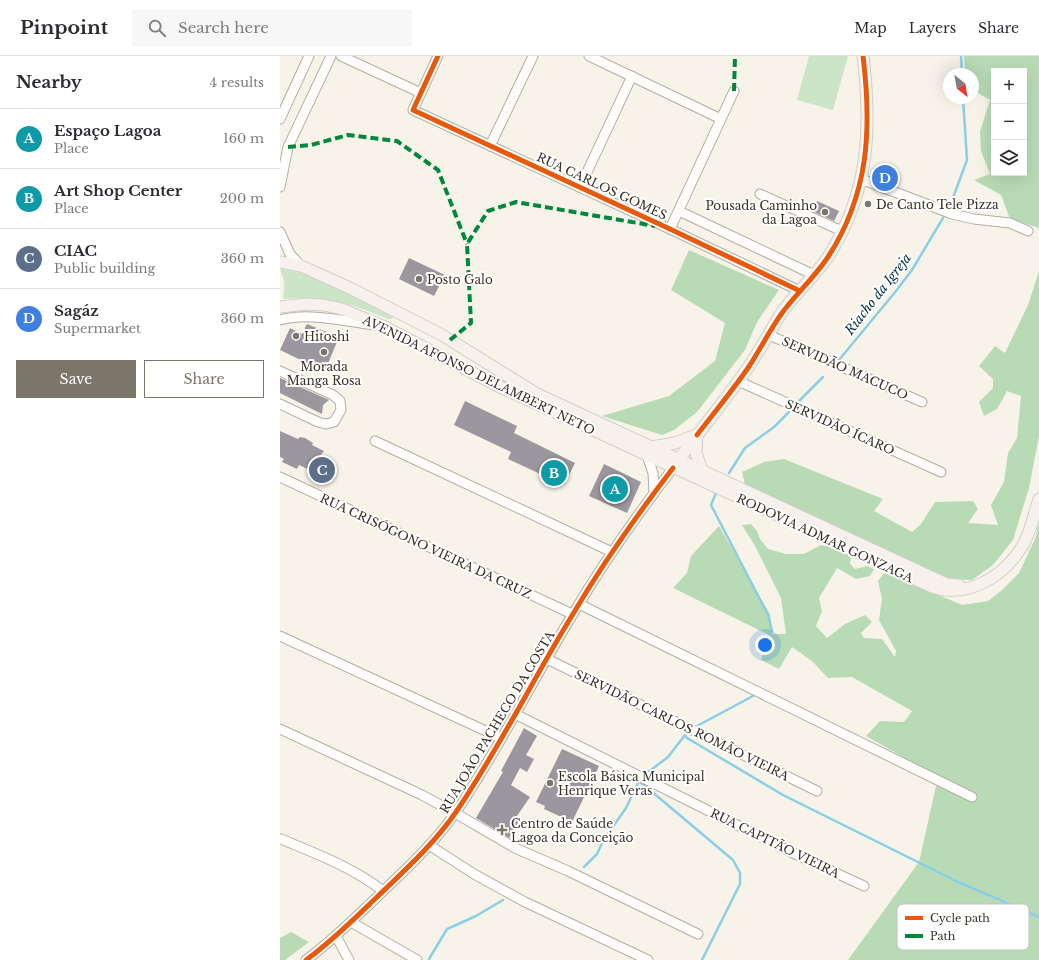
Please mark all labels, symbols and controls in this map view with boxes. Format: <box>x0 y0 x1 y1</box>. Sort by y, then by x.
search box <box>132 10 412 46</box>
text: Pinpoint <box>20 16 108 39</box>
icon: search <box>146 17 168 39</box>
text: Search here <box>178 18 269 37</box>
text: Map <box>854 19 887 37</box>
text: Layers <box>909 19 956 37</box>
text: Share <box>978 19 1019 37</box>
north arrow <box>943 68 979 104</box>
map controls <box>991 68 1027 176</box>
button: + <box>991 68 1027 104</box>
text: Nearby <box>16 72 82 93</box>
text: 4 results <box>210 74 264 91</box>
button: − <box>991 104 1027 140</box>
text: Espaço Lagoa <box>54 121 161 140</box>
text: A <box>24 130 34 147</box>
text: 160 m <box>223 130 264 147</box>
text: Place <box>54 140 89 157</box>
button: layers <box>991 140 1027 176</box>
street label: RUA CARLOS GOMES <box>534 149 670 223</box>
pin: D <box>872 163 898 193</box>
text: Art Shop Center <box>54 181 182 200</box>
text: B <box>24 190 34 207</box>
text: 200 m <box>220 190 264 207</box>
place label: De Canto Tele Pizza <box>876 197 999 212</box>
place label: Pousada Caminho da Lagoa <box>705 198 817 227</box>
marker: De Canto Tele Pizza <box>863 199 873 209</box>
text: Place <box>54 200 89 217</box>
marker: Pousada Caminho da Lagoa <box>820 207 830 217</box>
text: CIAC <box>54 241 97 260</box>
text: C <box>24 250 34 267</box>
text: 360 m <box>221 250 264 267</box>
water label: Riacho da Igreja <box>840 250 915 339</box>
text: Public building <box>54 260 155 277</box>
place label: Posto Galo <box>427 272 493 287</box>
marker: Posto Galo <box>414 274 424 284</box>
text: Sagáz <box>54 301 99 320</box>
text: D <box>23 310 35 327</box>
text: 360 m <box>221 310 264 327</box>
street label: AVENIDA AFONSO DELAMBERT NETO <box>360 312 598 438</box>
text: Supermarket <box>54 320 141 337</box>
place label: Hitoshi <box>304 329 349 344</box>
marker: Hitoshi <box>291 331 301 341</box>
street label: SERVIDÃO MACUCO <box>780 333 910 403</box>
marker: Morada Manga Rosa <box>319 347 329 357</box>
place label: Morada Manga Rosa <box>287 359 362 388</box>
button: Save <box>16 360 136 398</box>
button: Share <box>144 360 264 398</box>
street label: SERVIDÃO ÍCARO <box>783 395 897 458</box>
pin: C <box>309 455 335 485</box>
pin: B <box>541 458 567 488</box>
pin: A <box>602 474 628 504</box>
street label: RUA CRISÓGONO VIEIRA DA CRUZ <box>318 489 535 602</box>
street label: RODOVIA ADMAR GONZAGA <box>734 490 916 586</box>
street label: RUA JOÃO PACHECO DA COSTA <box>436 627 558 816</box>
your location <box>755 635 775 655</box>
street label: SERVIDÃO CARLOS ROMÃO VIEIRA <box>572 666 792 784</box>
place label: Escola Básica Municipal Henrique Veras <box>558 769 705 798</box>
marker: Escola Básica Municipal Henrique Veras <box>545 778 555 788</box>
street label: RUA CAPITÃO VIEIRA <box>708 805 843 881</box>
place label: Centro de Saúde Lagoa da Conceição <box>511 816 634 845</box>
marker: Centro de Saúde Lagoa da Conceição <box>496 824 508 836</box>
legend <box>897 904 1029 950</box>
text: Cycle path <box>930 911 990 925</box>
text: Path <box>930 929 956 943</box>

